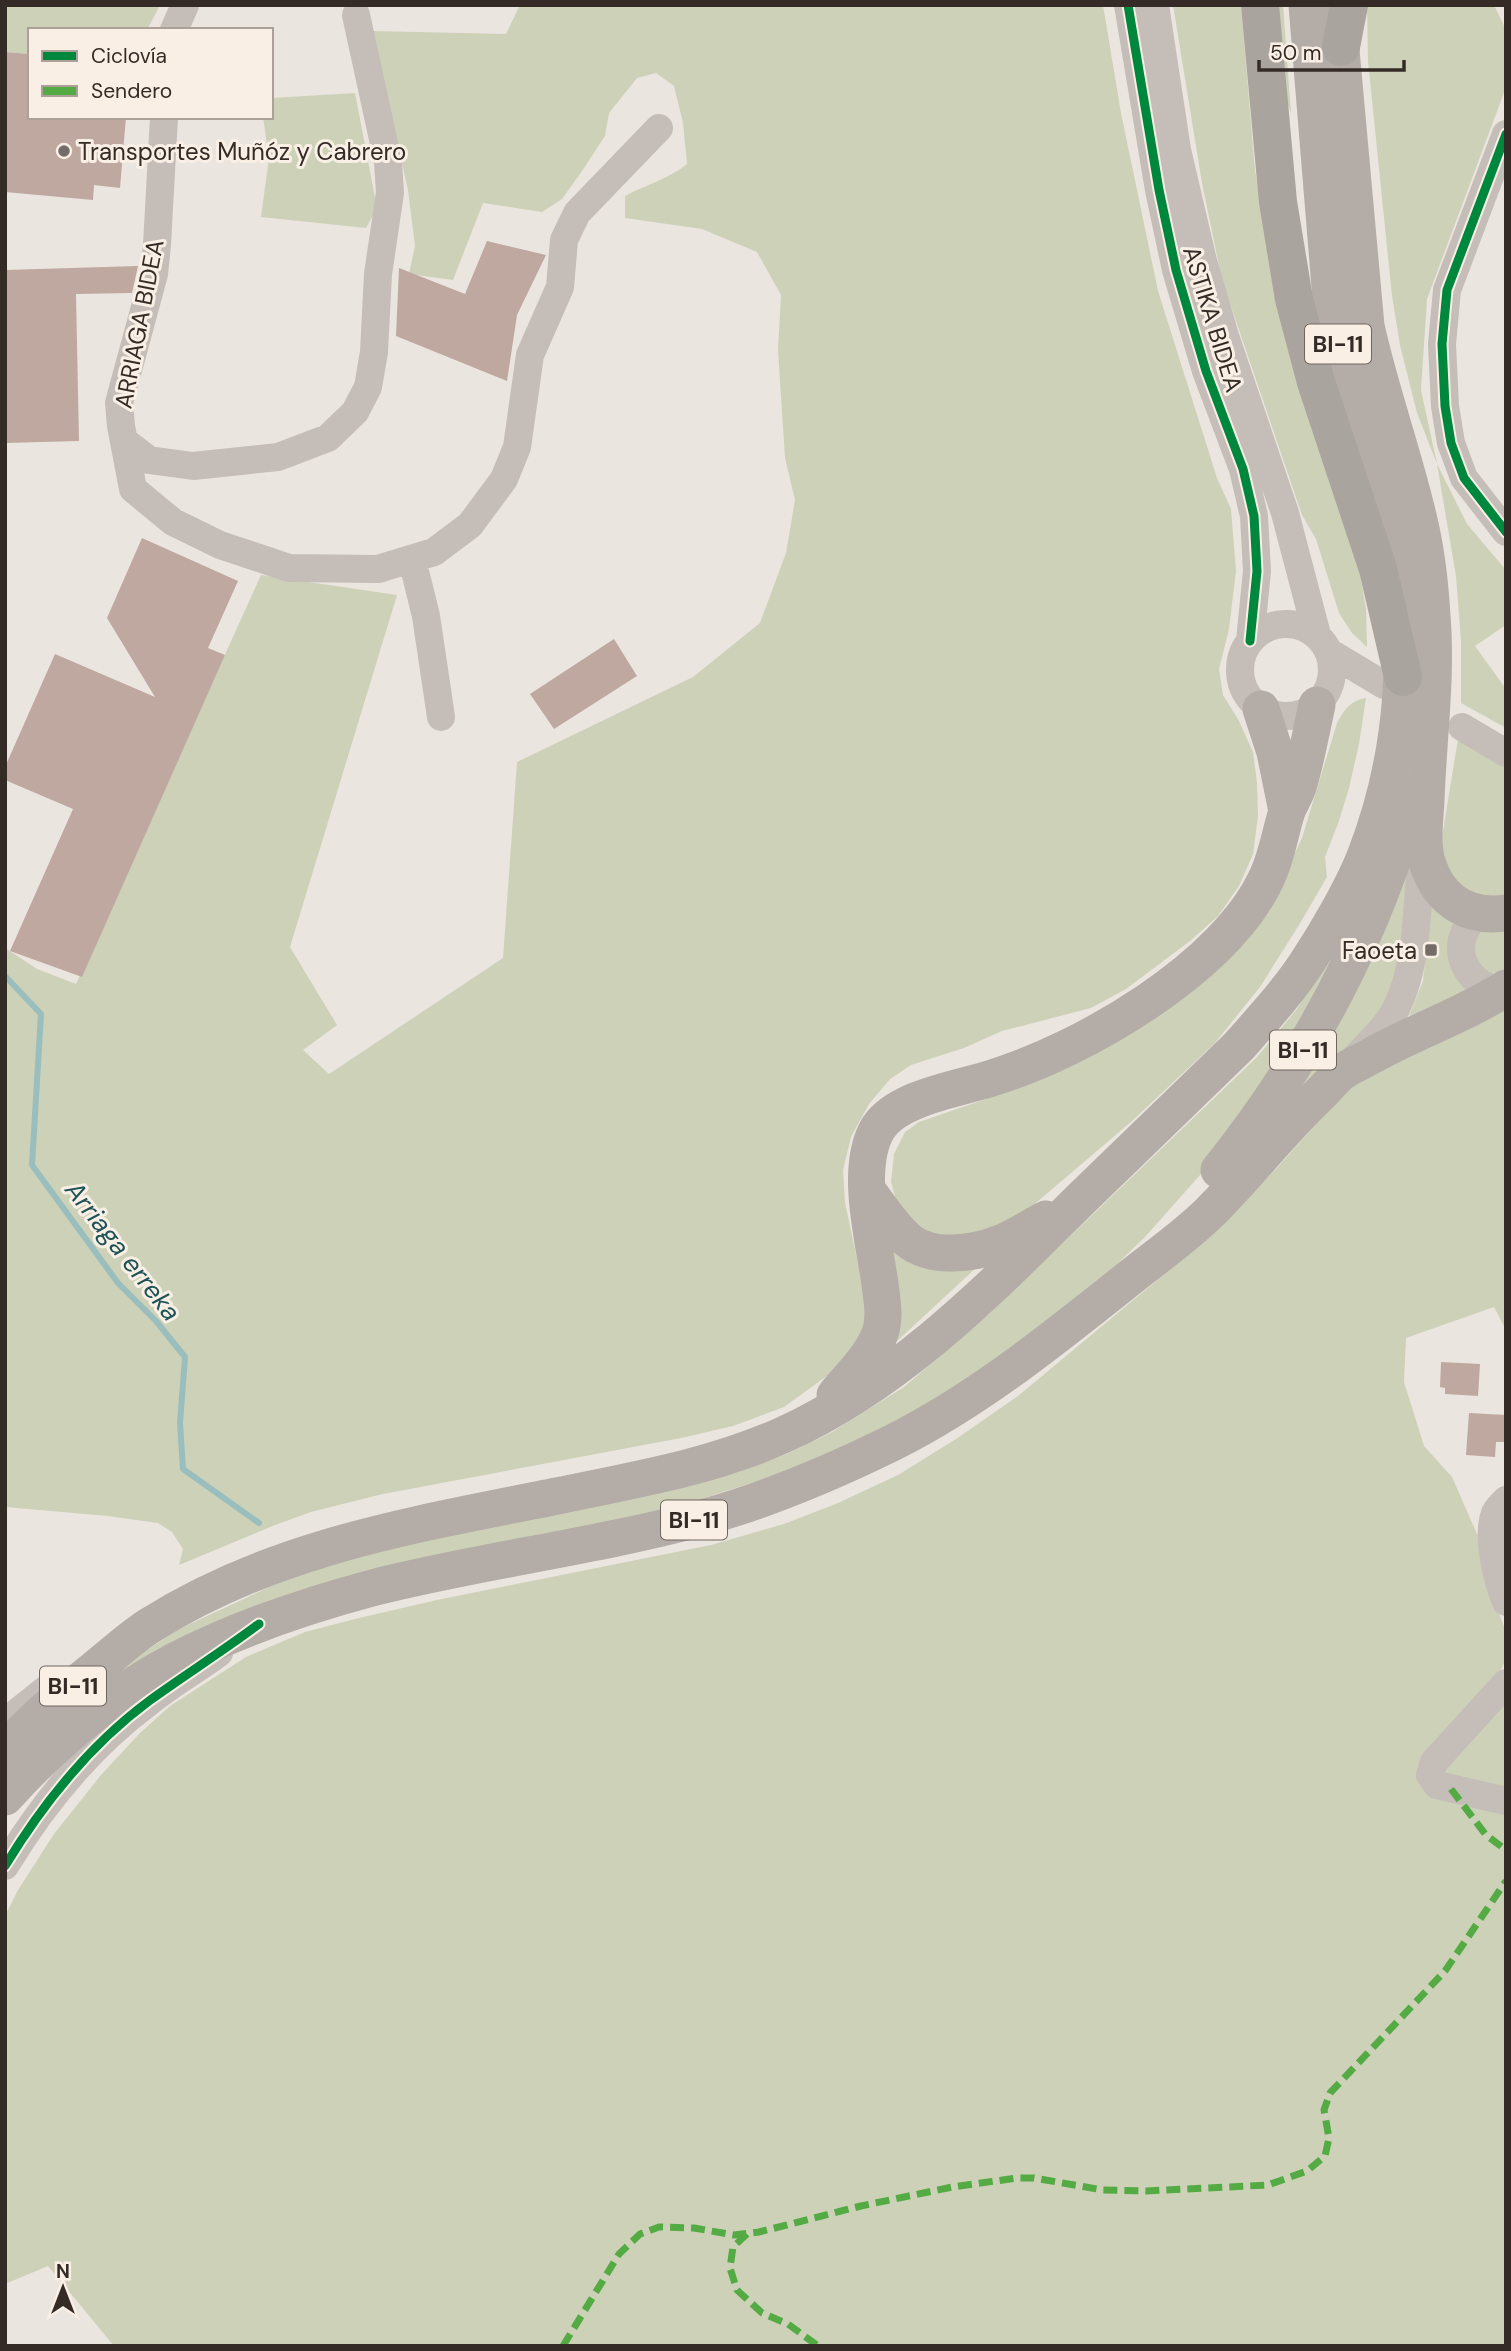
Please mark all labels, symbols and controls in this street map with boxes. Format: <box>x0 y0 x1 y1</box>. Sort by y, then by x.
legend <box>28 28 273 119</box>
scale bar <box>1259 28 1404 72</box>
text: 50 m <box>1270 39 1321 67</box>
text: Ciclovía <box>91 42 167 70</box>
text: Sendero <box>91 77 172 105</box>
place label: Transportes Muñóz y Cabrero <box>78 136 406 167</box>
marker: Transportes Muñóz y Cabrero <box>56 143 72 159</box>
street label: ARRIAGA BIDEA <box>107 237 171 411</box>
street label: ASTIKA BIDEA <box>1176 242 1250 396</box>
road number: BI-11 <box>1305 324 1371 364</box>
place label: Faoeta <box>1342 935 1417 966</box>
marker: Faoeta <box>1423 942 1439 958</box>
road number: BI-11 <box>1270 1030 1336 1070</box>
water label: Arriaga erreka <box>57 1173 188 1328</box>
road number: BI-11 <box>661 1500 727 1540</box>
road number: BI-11 <box>40 1666 106 1706</box>
north arrow <box>28 2253 98 2323</box>
text: N <box>56 2259 70 2284</box>

